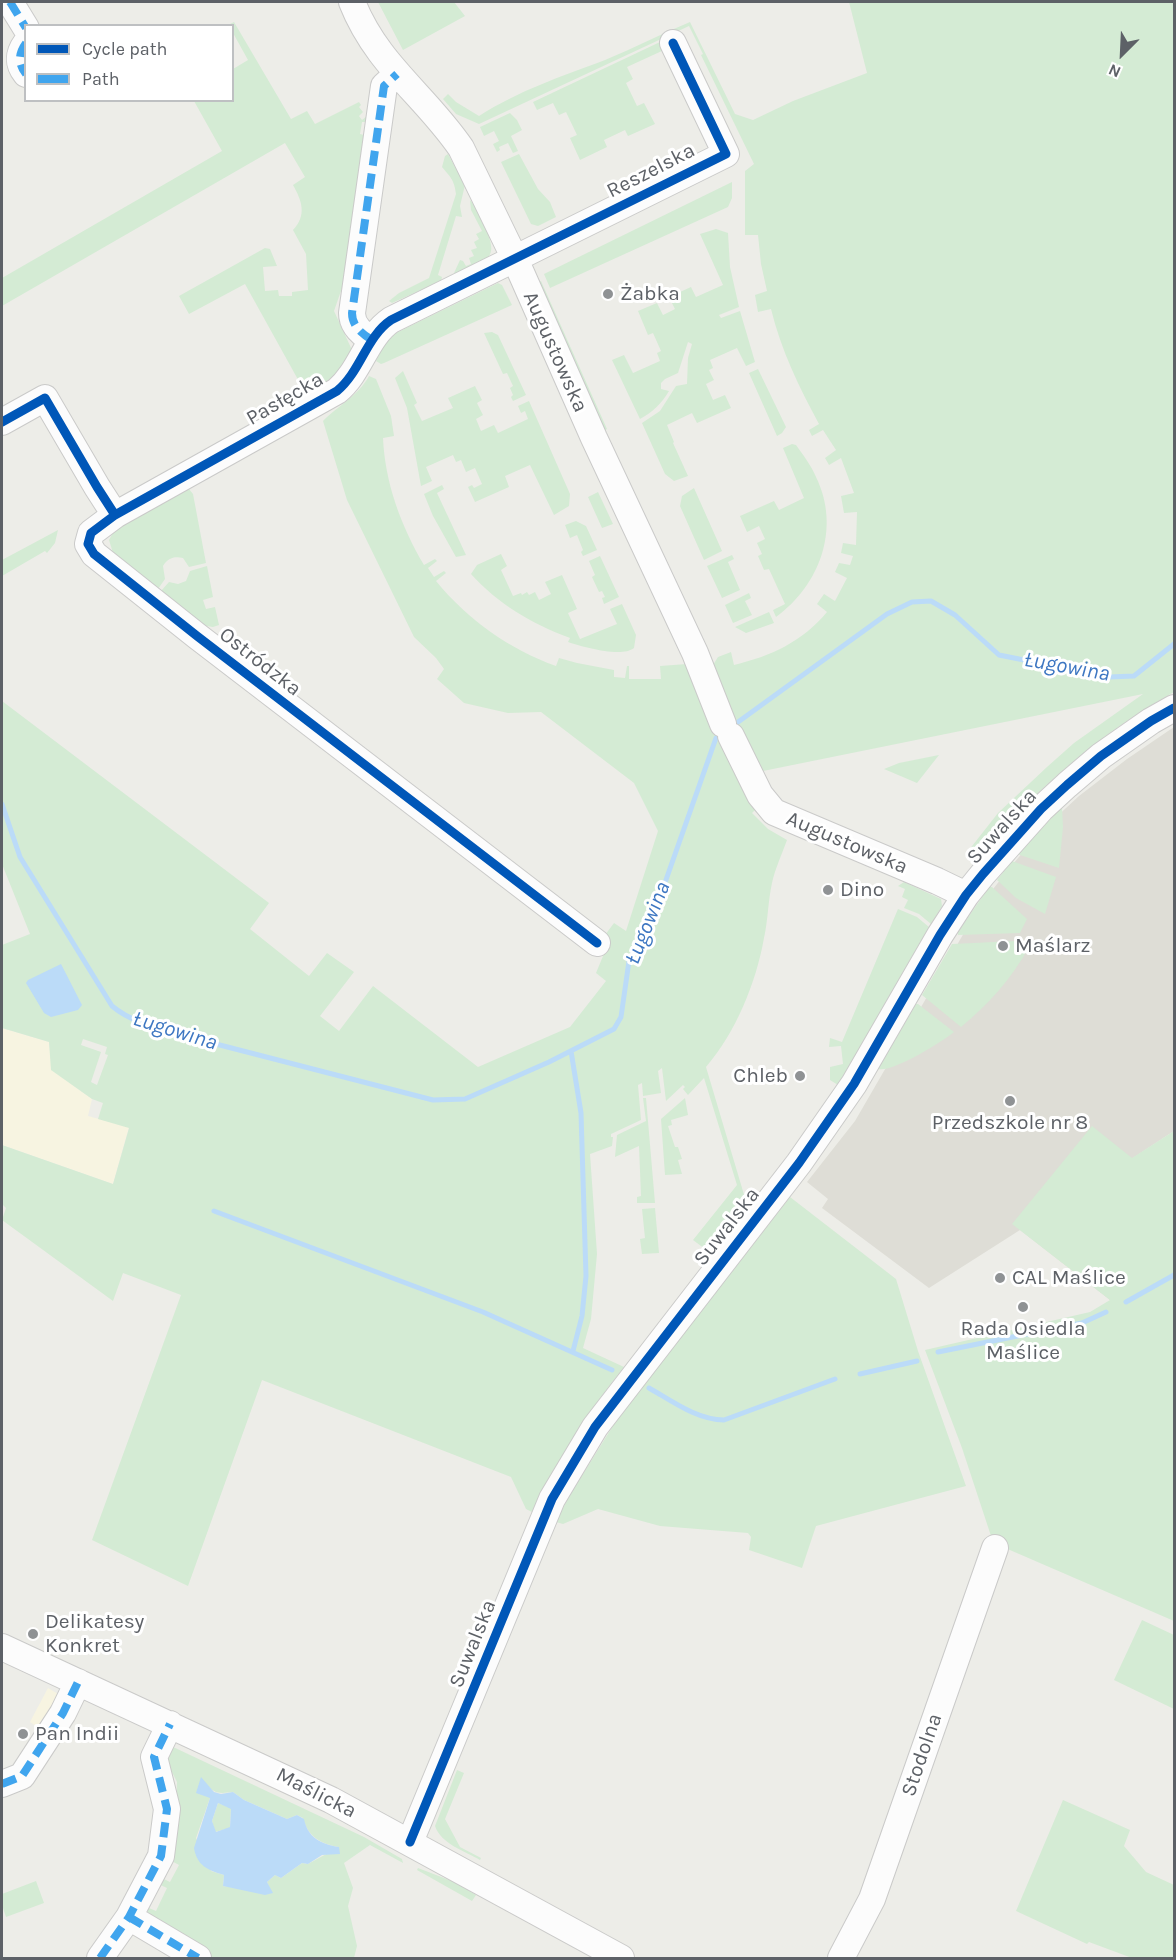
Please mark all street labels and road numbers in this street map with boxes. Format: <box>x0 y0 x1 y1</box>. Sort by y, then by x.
street label: Reszelska <box>603 138 699 204</box>
street label: Augustowska <box>517 288 593 416</box>
street label: Pasłęcka <box>242 367 328 431</box>
street label: Ostródzka <box>214 622 306 702</box>
street label: Suwalska <box>962 784 1042 870</box>
street label: Augustowska <box>783 806 911 880</box>
street label: Suwalska <box>689 1183 765 1271</box>
street label: Suwalska <box>444 1596 502 1692</box>
street label: Stodolna <box>896 1710 948 1800</box>
street label: Maślicka <box>272 1762 360 1824</box>

